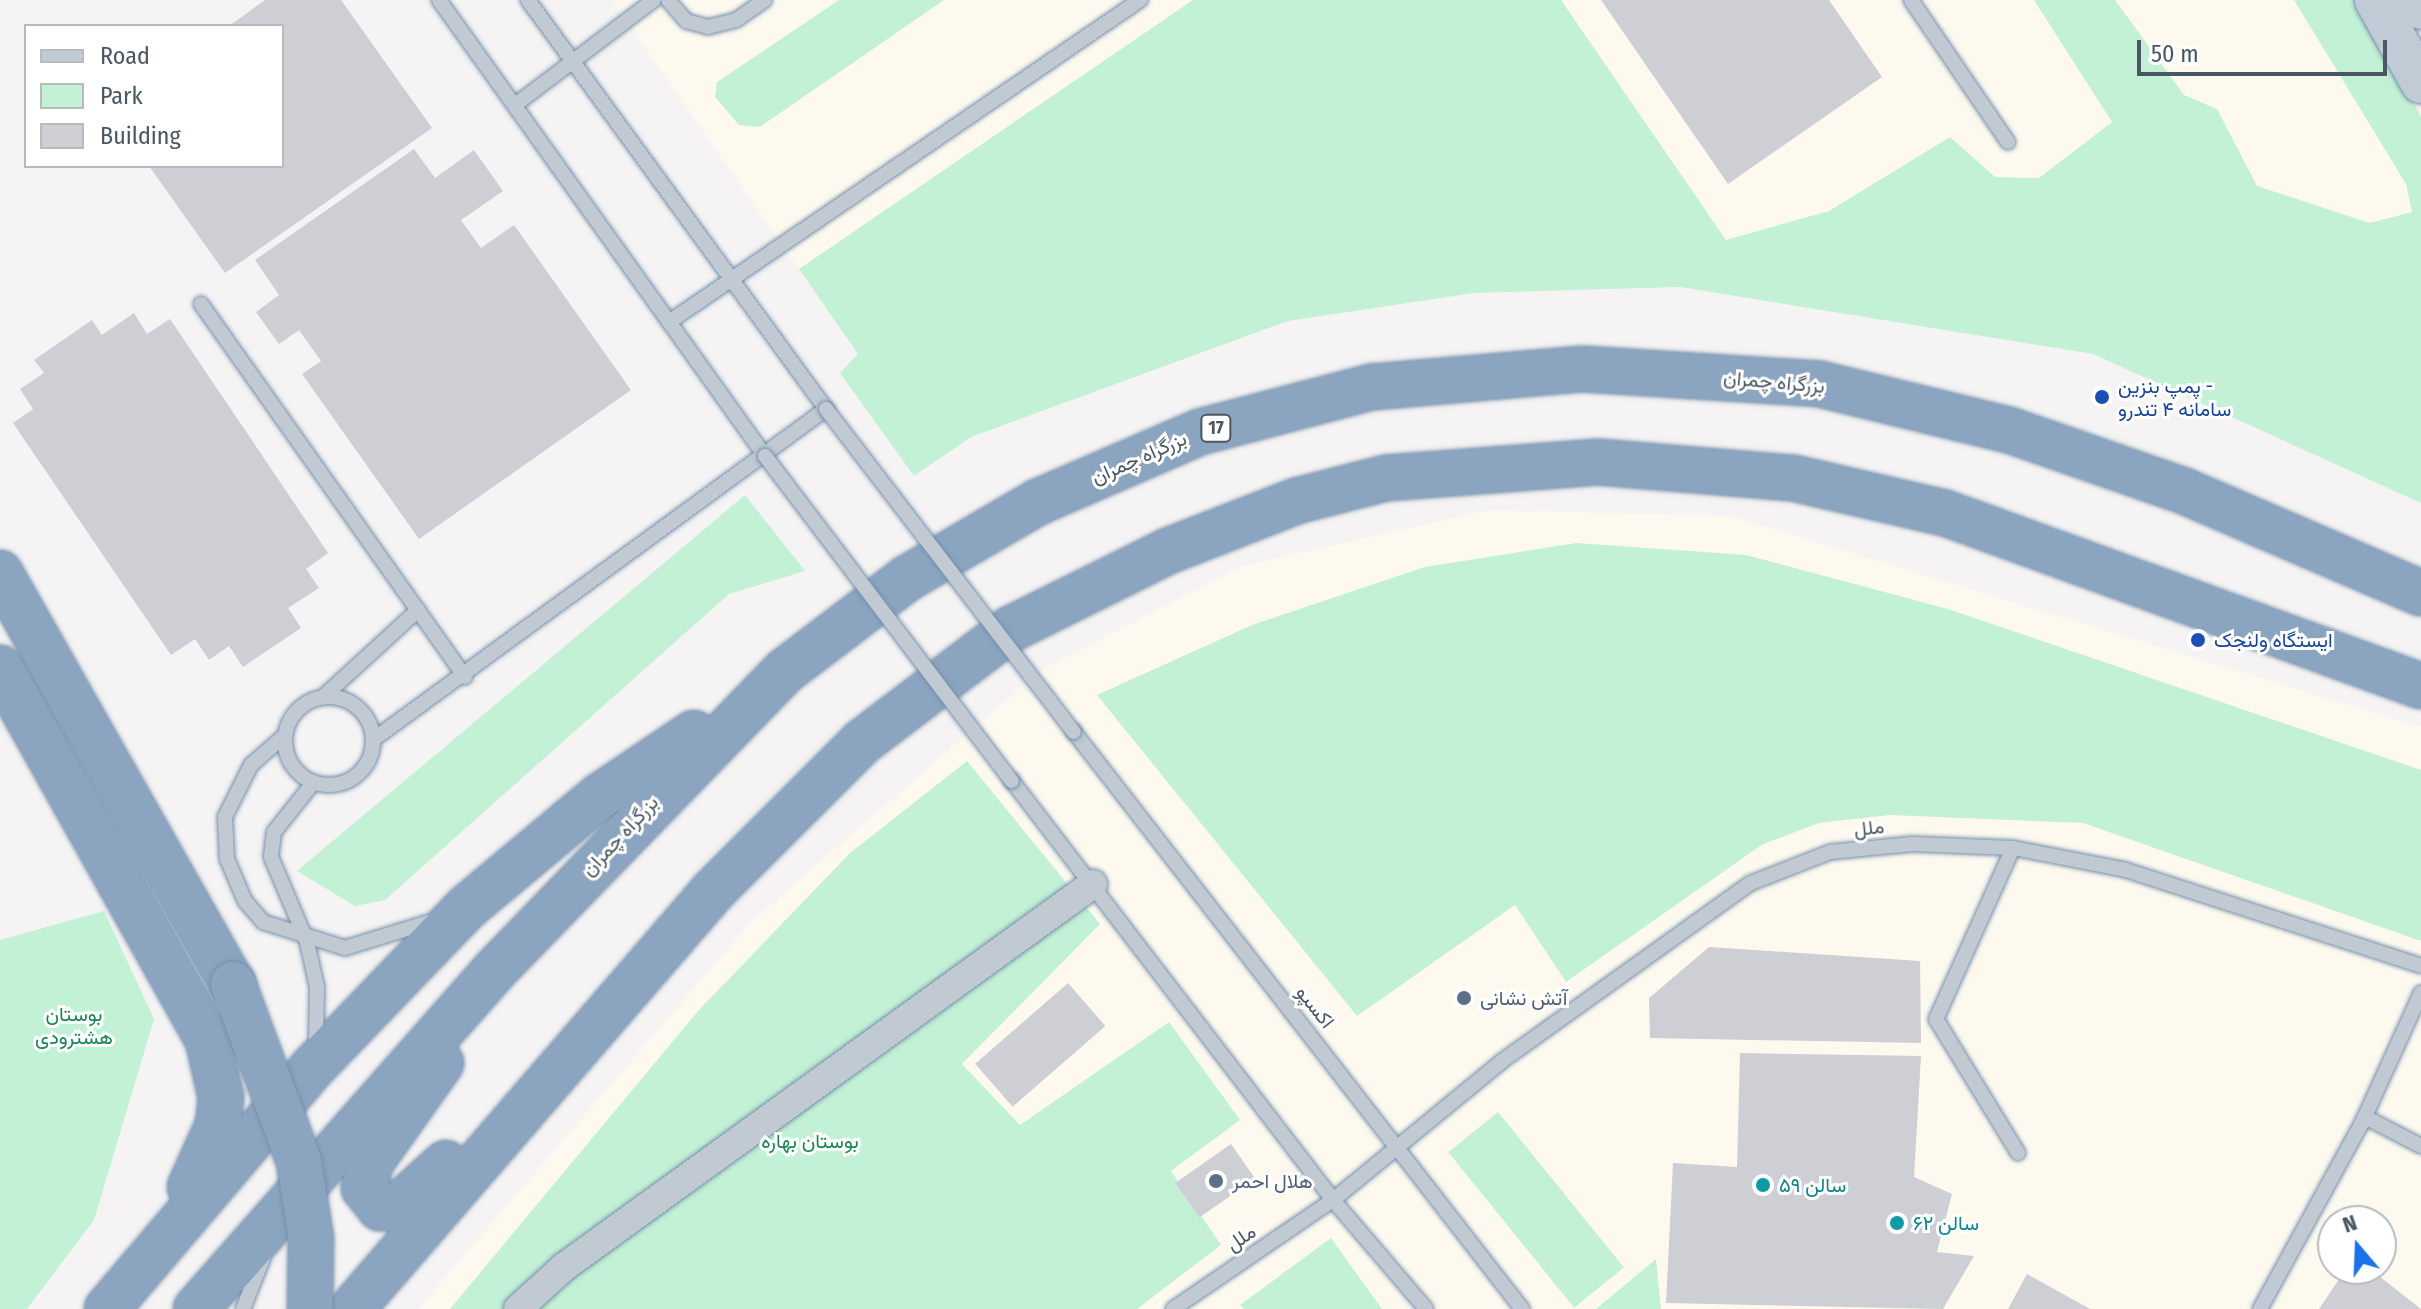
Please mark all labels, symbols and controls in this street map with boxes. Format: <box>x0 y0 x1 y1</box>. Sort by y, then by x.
legend <box>24 24 284 168</box>
scale bar <box>2141 24 2391 74</box>
text: 50 m <box>2151 40 2199 68</box>
text: Road <box>100 42 150 70</box>
text: Park <box>100 82 143 110</box>
text: Building <box>100 122 181 150</box>
street label: بزرگراه چمران <box>1722 366 1826 398</box>
place label: پمپ بنزین - سامانه ۴ تندرو <box>2118 374 2231 421</box>
marker: پمپ بنزین - سامانه ۴ تندرو <box>2093 388 2111 406</box>
road number: 17 <box>1200 414 1232 442</box>
street label: بزرگراه چمران <box>1088 426 1190 490</box>
place label: ایستگاه ولنجک <box>2214 628 2333 652</box>
marker: ایستگاه ولنجک <box>2189 631 2207 649</box>
street label: بزرگراه چمران <box>577 791 663 881</box>
street label: ملل <box>1853 814 1885 842</box>
street label: اکسپو <box>1291 981 1339 1033</box>
place label: آتش نشانی <box>1480 986 1567 1010</box>
marker: آتش نشانی <box>1455 989 1473 1007</box>
park label: بوستان هشترودی <box>35 1003 113 1050</box>
park label: بوستان بهاره <box>761 1129 859 1153</box>
place label: هلال احمر <box>1232 1169 1313 1193</box>
marker: هلال احمر <box>1207 1172 1225 1190</box>
place label: سالن ۵۹ <box>1779 1173 1846 1197</box>
marker: سالن ۵۹ <box>1754 1176 1772 1194</box>
north arrow <box>2317 1205 2397 1285</box>
text: N <box>2339 1209 2360 1239</box>
place label: سالن ۶۲ <box>1913 1211 1979 1235</box>
marker: سالن ۶۲ <box>1888 1214 1906 1232</box>
street label: ملل <box>1222 1220 1260 1256</box>

